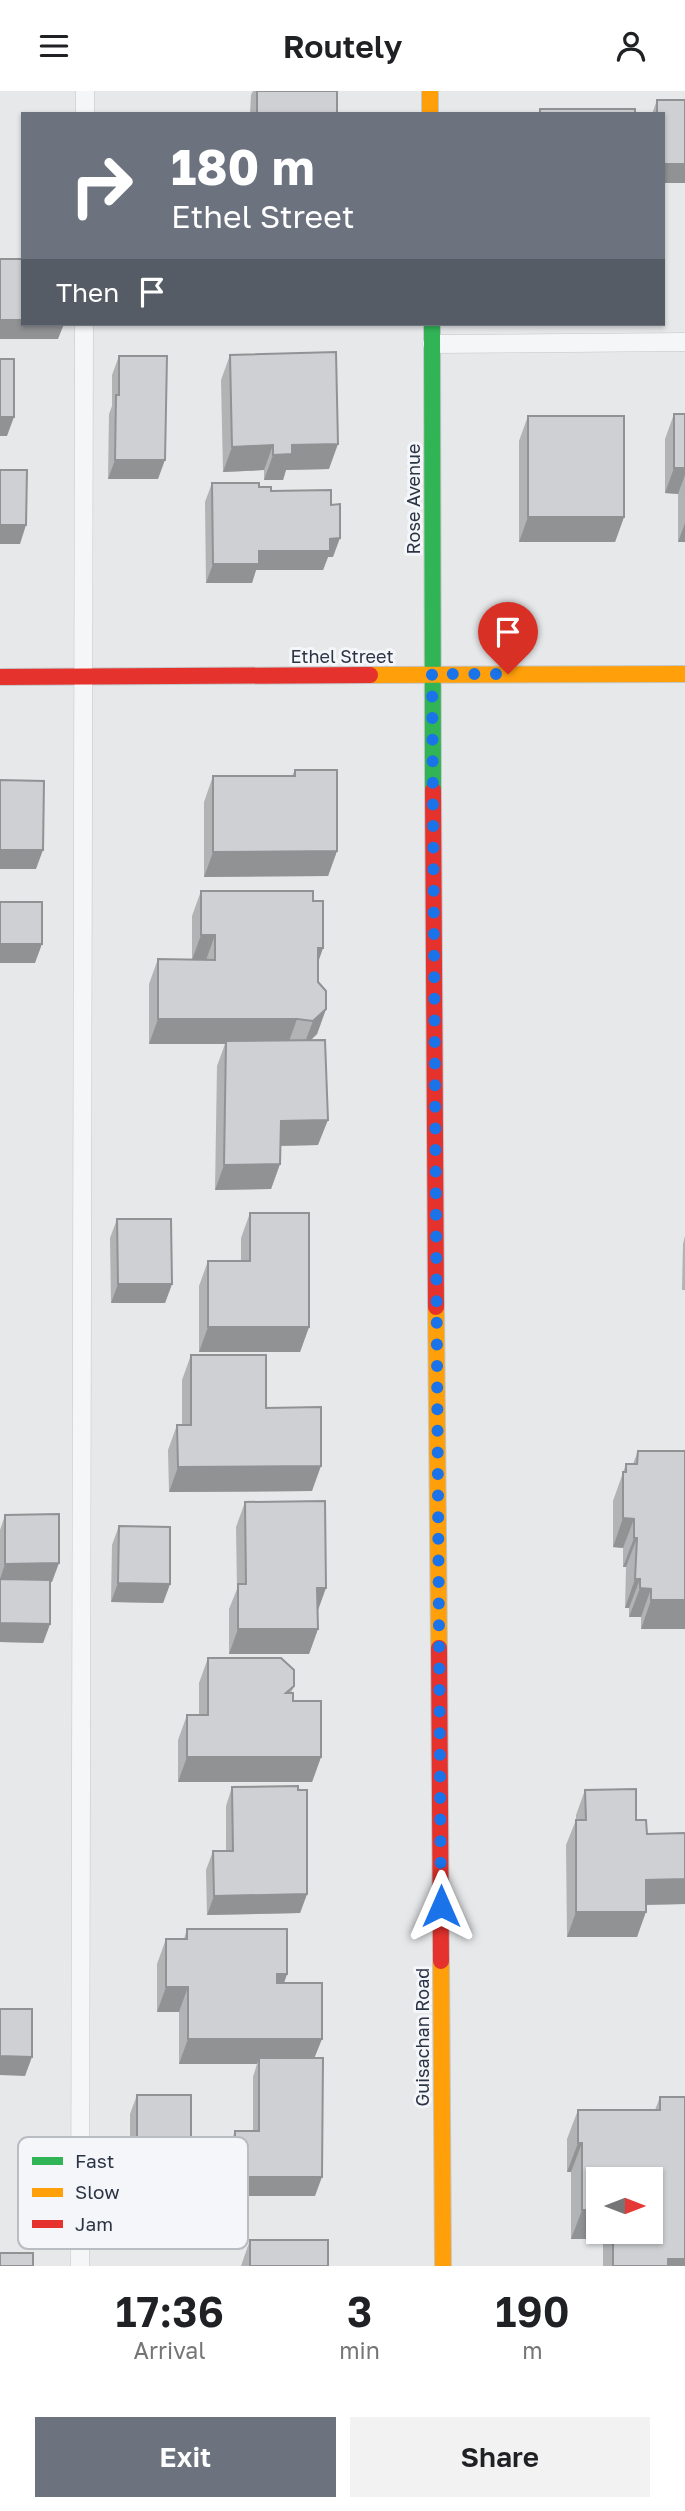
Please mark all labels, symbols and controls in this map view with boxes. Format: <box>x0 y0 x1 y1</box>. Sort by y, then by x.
icon: menu <box>35 27 73 65</box>
text: Routely <box>283 27 402 65</box>
icon: person <box>612 27 650 65</box>
text: 180 m <box>171 137 315 196</box>
icon: right <box>56 140 147 231</box>
text: Ethel Street <box>171 197 355 235</box>
icon: arrive <box>133 273 171 311</box>
text: Then <box>56 277 119 308</box>
street label: Rose Avenue <box>402 444 424 554</box>
pin <box>478 602 538 674</box>
icon: arrive <box>489 613 527 651</box>
street label: Ethel Street <box>290 645 394 667</box>
position arrow <box>404 1869 478 1943</box>
street label: Guisachan Road <box>411 1968 433 2106</box>
legend <box>18 2137 248 2249</box>
text: Fast <box>75 2149 114 2172</box>
north arrow <box>586 2167 663 2243</box>
map controls <box>586 2167 663 2244</box>
text: Slow <box>75 2180 120 2203</box>
text: Jam <box>75 2212 113 2235</box>
text: 17:36 <box>115 2286 224 2336</box>
text: 3 <box>347 2286 372 2336</box>
text: 190 <box>495 2286 570 2336</box>
text: Arrival <box>134 2336 206 2364</box>
text: min <box>339 2336 380 2364</box>
text: m <box>522 2336 543 2364</box>
button: Exit <box>35 2417 336 2497</box>
button: Share <box>350 2417 650 2497</box>

